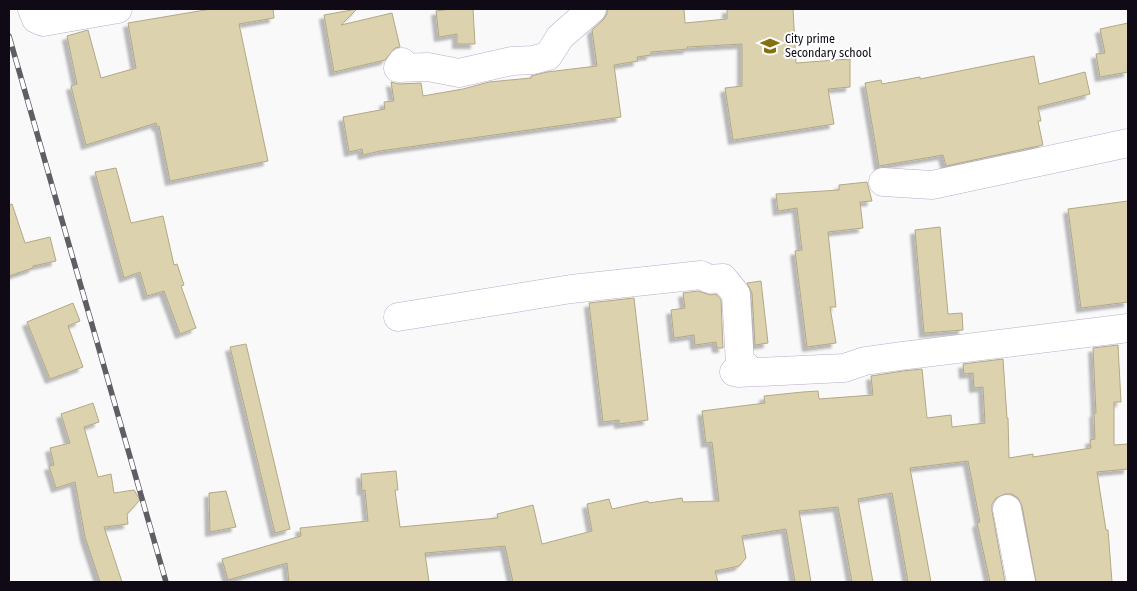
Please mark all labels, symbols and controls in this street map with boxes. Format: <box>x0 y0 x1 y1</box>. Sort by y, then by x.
place label: City prime Secondary school <box>785 32 871 60</box>
school or university icon: City prime Secondary school <box>759 35 781 57</box>

